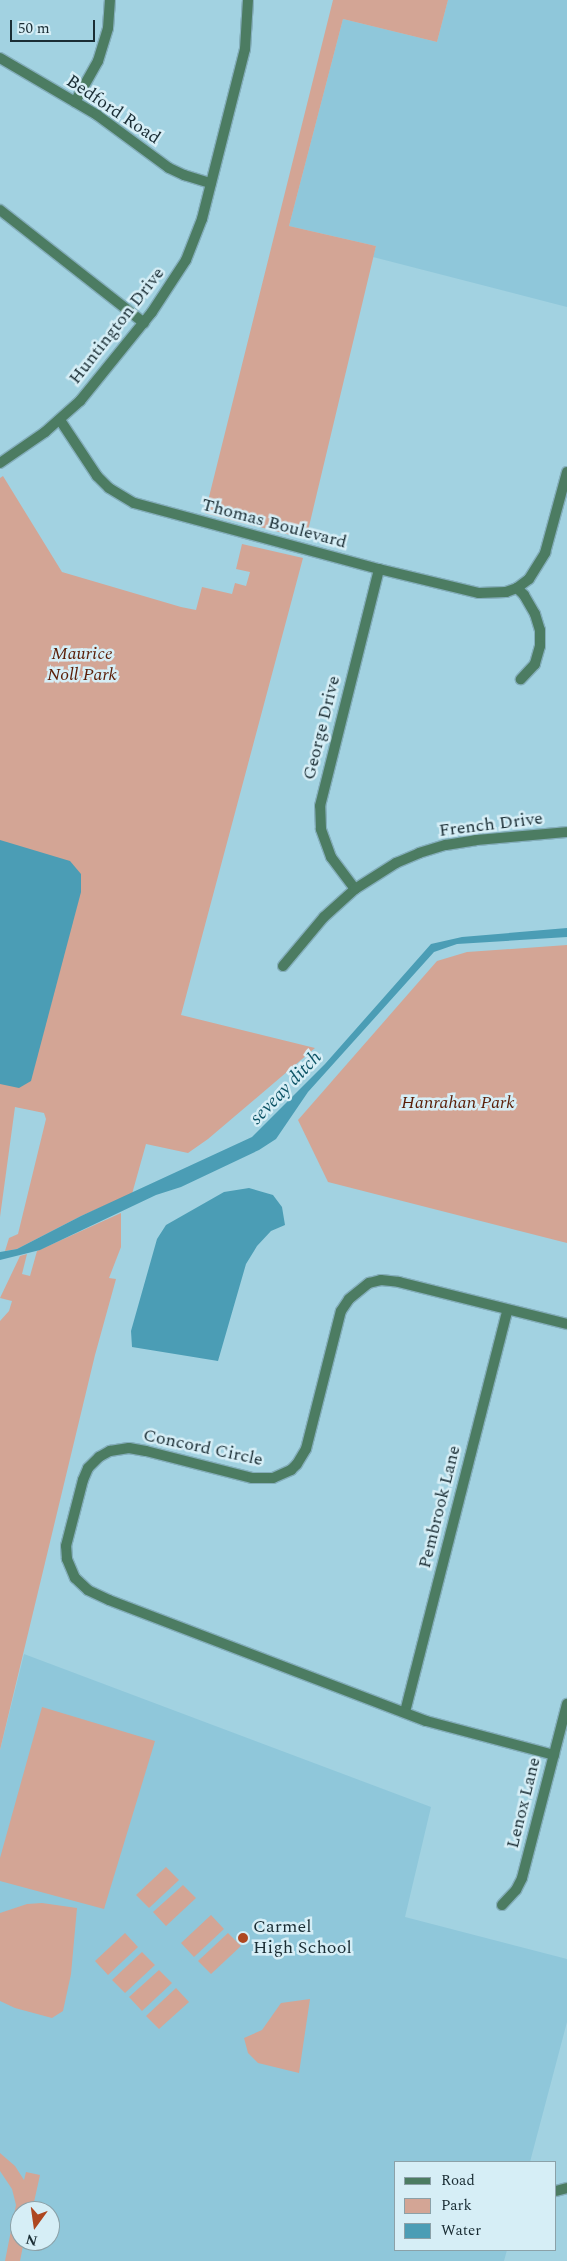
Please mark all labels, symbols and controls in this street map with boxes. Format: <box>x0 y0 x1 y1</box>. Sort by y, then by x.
scale bar <box>12 10 98 42</box>
text: 50 m <box>18 17 50 40</box>
street label: Bedford Road <box>62 71 164 149</box>
street label: Huntington Drive <box>65 263 169 389</box>
street label: Thomas Boulevard <box>199 494 349 554</box>
park label: Maurice Noll Park <box>47 644 117 686</box>
street label: George Drive <box>299 674 345 782</box>
street label: French Drive <box>438 808 544 842</box>
water label: seveay ditch <box>245 1047 327 1129</box>
park label: Hanrahan Park <box>401 1092 515 1114</box>
street label: Concord Circle <box>141 1425 265 1471</box>
street label: Pembrook Lane <box>414 1443 466 1571</box>
street label: Lenox Lane <box>502 1755 546 1851</box>
place label: Carmel High School <box>253 1917 352 1960</box>
marker: Carmel High School <box>237 1932 249 1944</box>
legend <box>394 2161 557 2251</box>
text: Road <box>441 2169 475 2192</box>
text: Park <box>441 2194 472 2217</box>
north arrow <box>10 2201 60 2251</box>
text: Water <box>441 2219 481 2242</box>
text: N <box>23 2228 40 2252</box>

